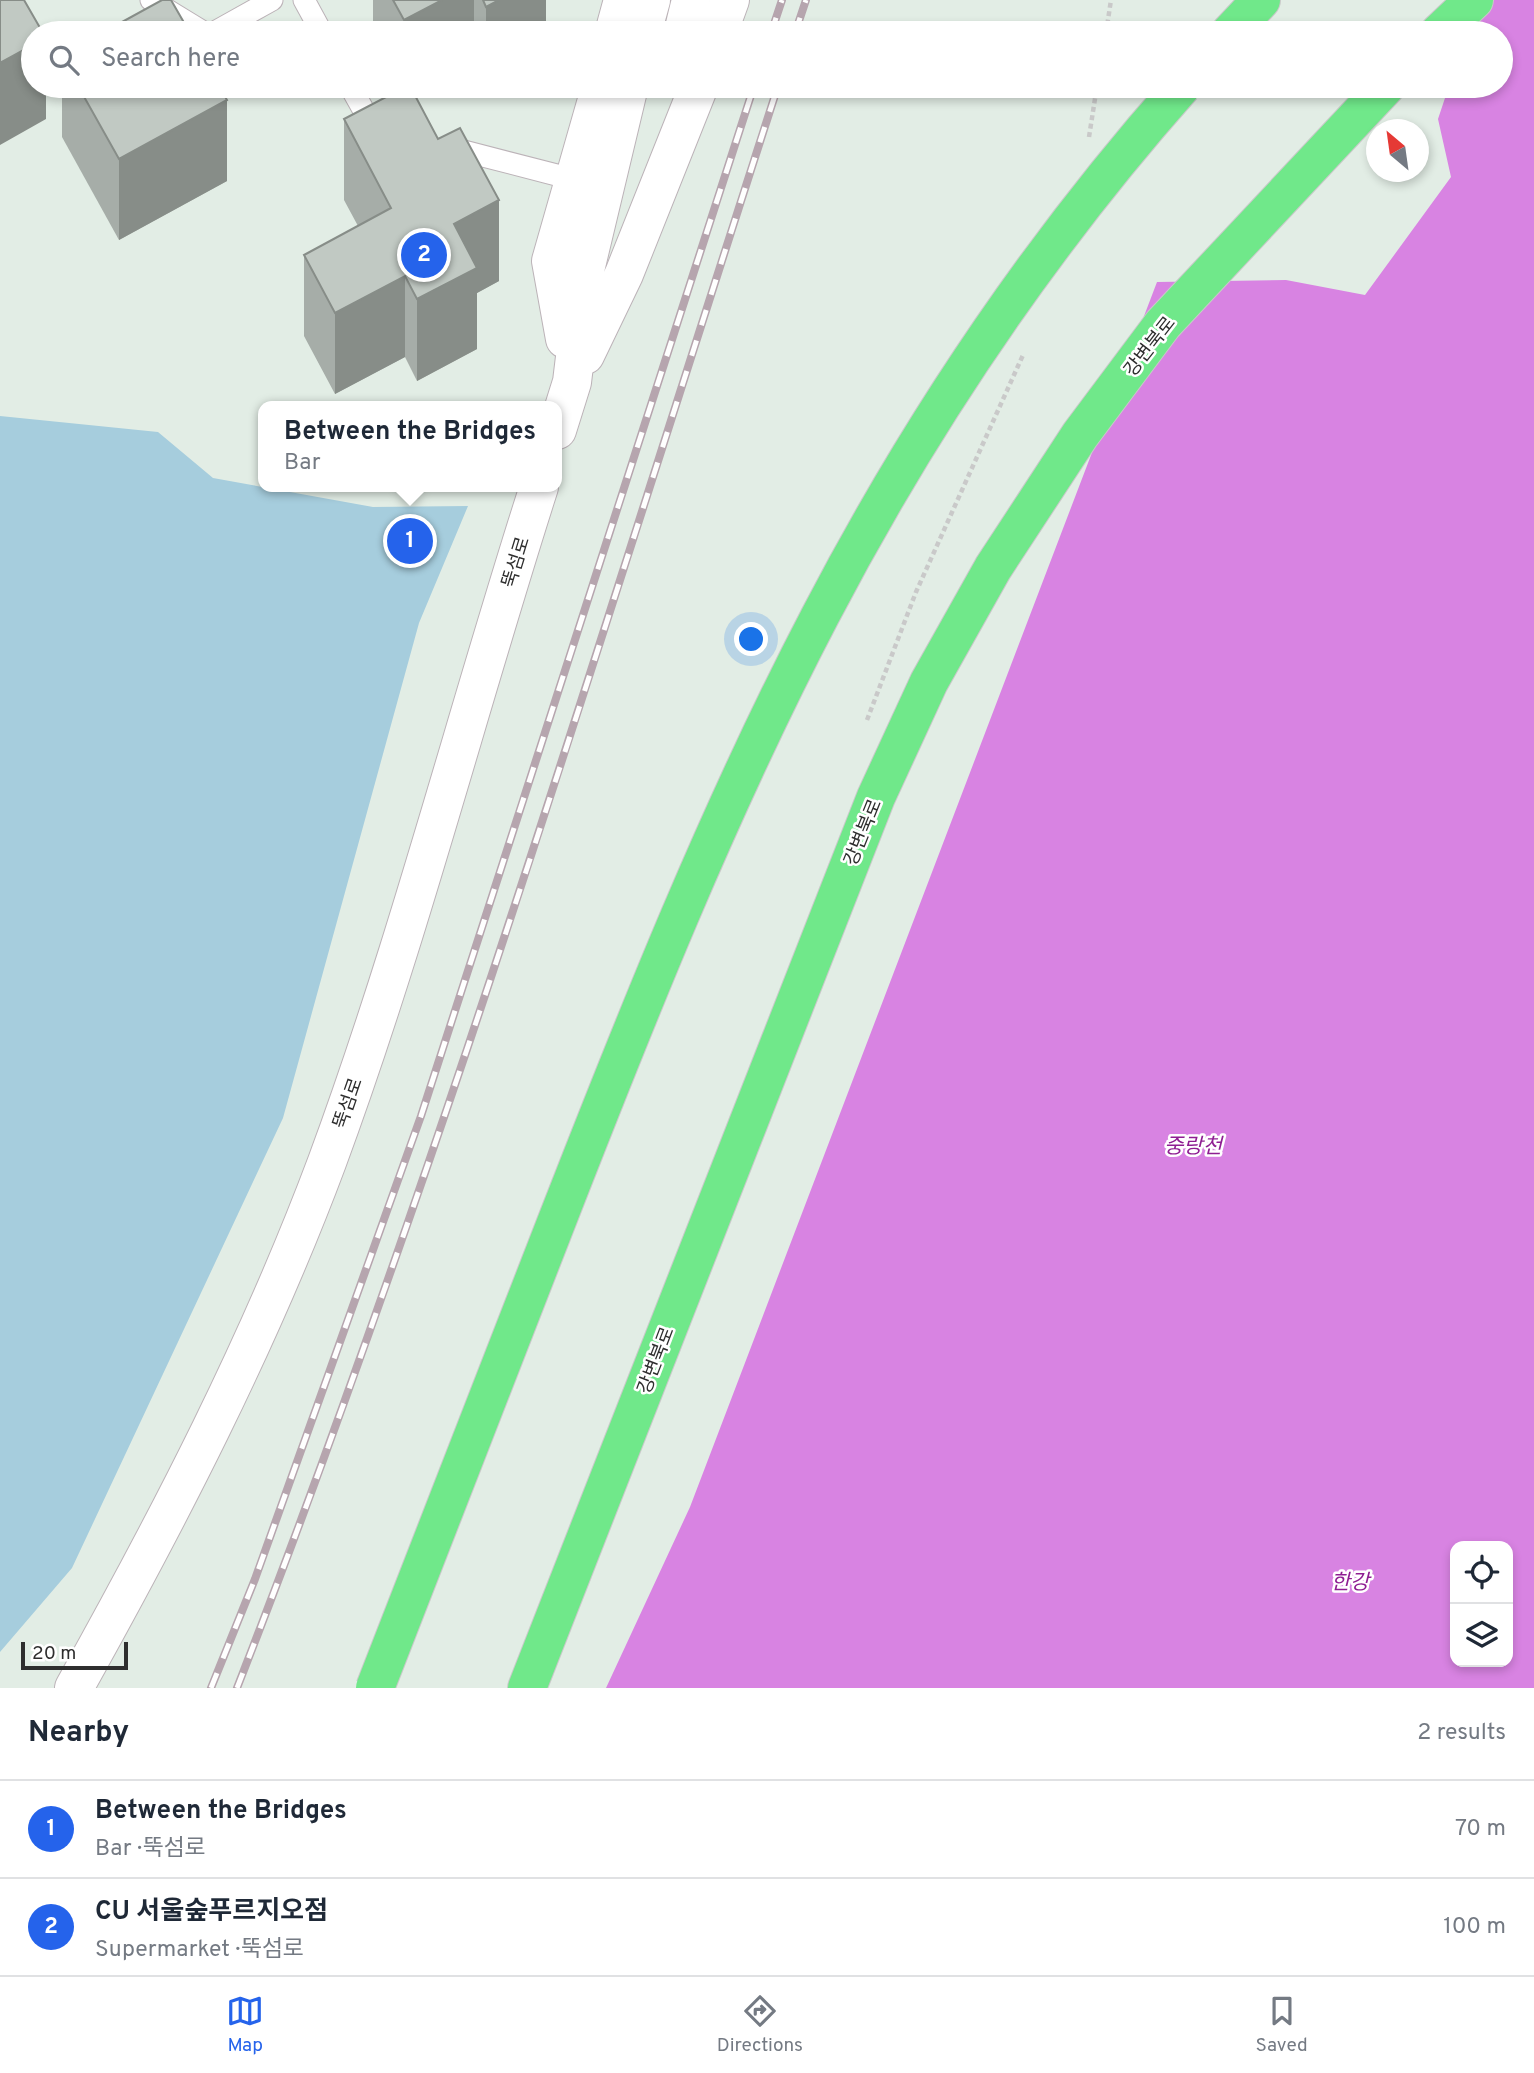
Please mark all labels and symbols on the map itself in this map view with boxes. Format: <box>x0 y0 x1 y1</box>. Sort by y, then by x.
north arrow <box>1366 119 1429 182</box>
pin: 2 <box>401 229 447 281</box>
street label: 강변북로 <box>1120 312 1182 382</box>
pin: 1 <box>387 515 433 567</box>
street label: 뚝섬로 <box>498 534 536 591</box>
your location <box>734 622 768 656</box>
street label: 강변북로 <box>840 796 888 870</box>
street label: 뚝섬로 <box>329 1075 369 1132</box>
water label: 중랑천 <box>1164 1134 1225 1161</box>
street label: 강변북로 <box>633 1324 681 1398</box>
water label: 한강 <box>1331 1570 1372 1597</box>
scale bar <box>21 1639 128 1671</box>

